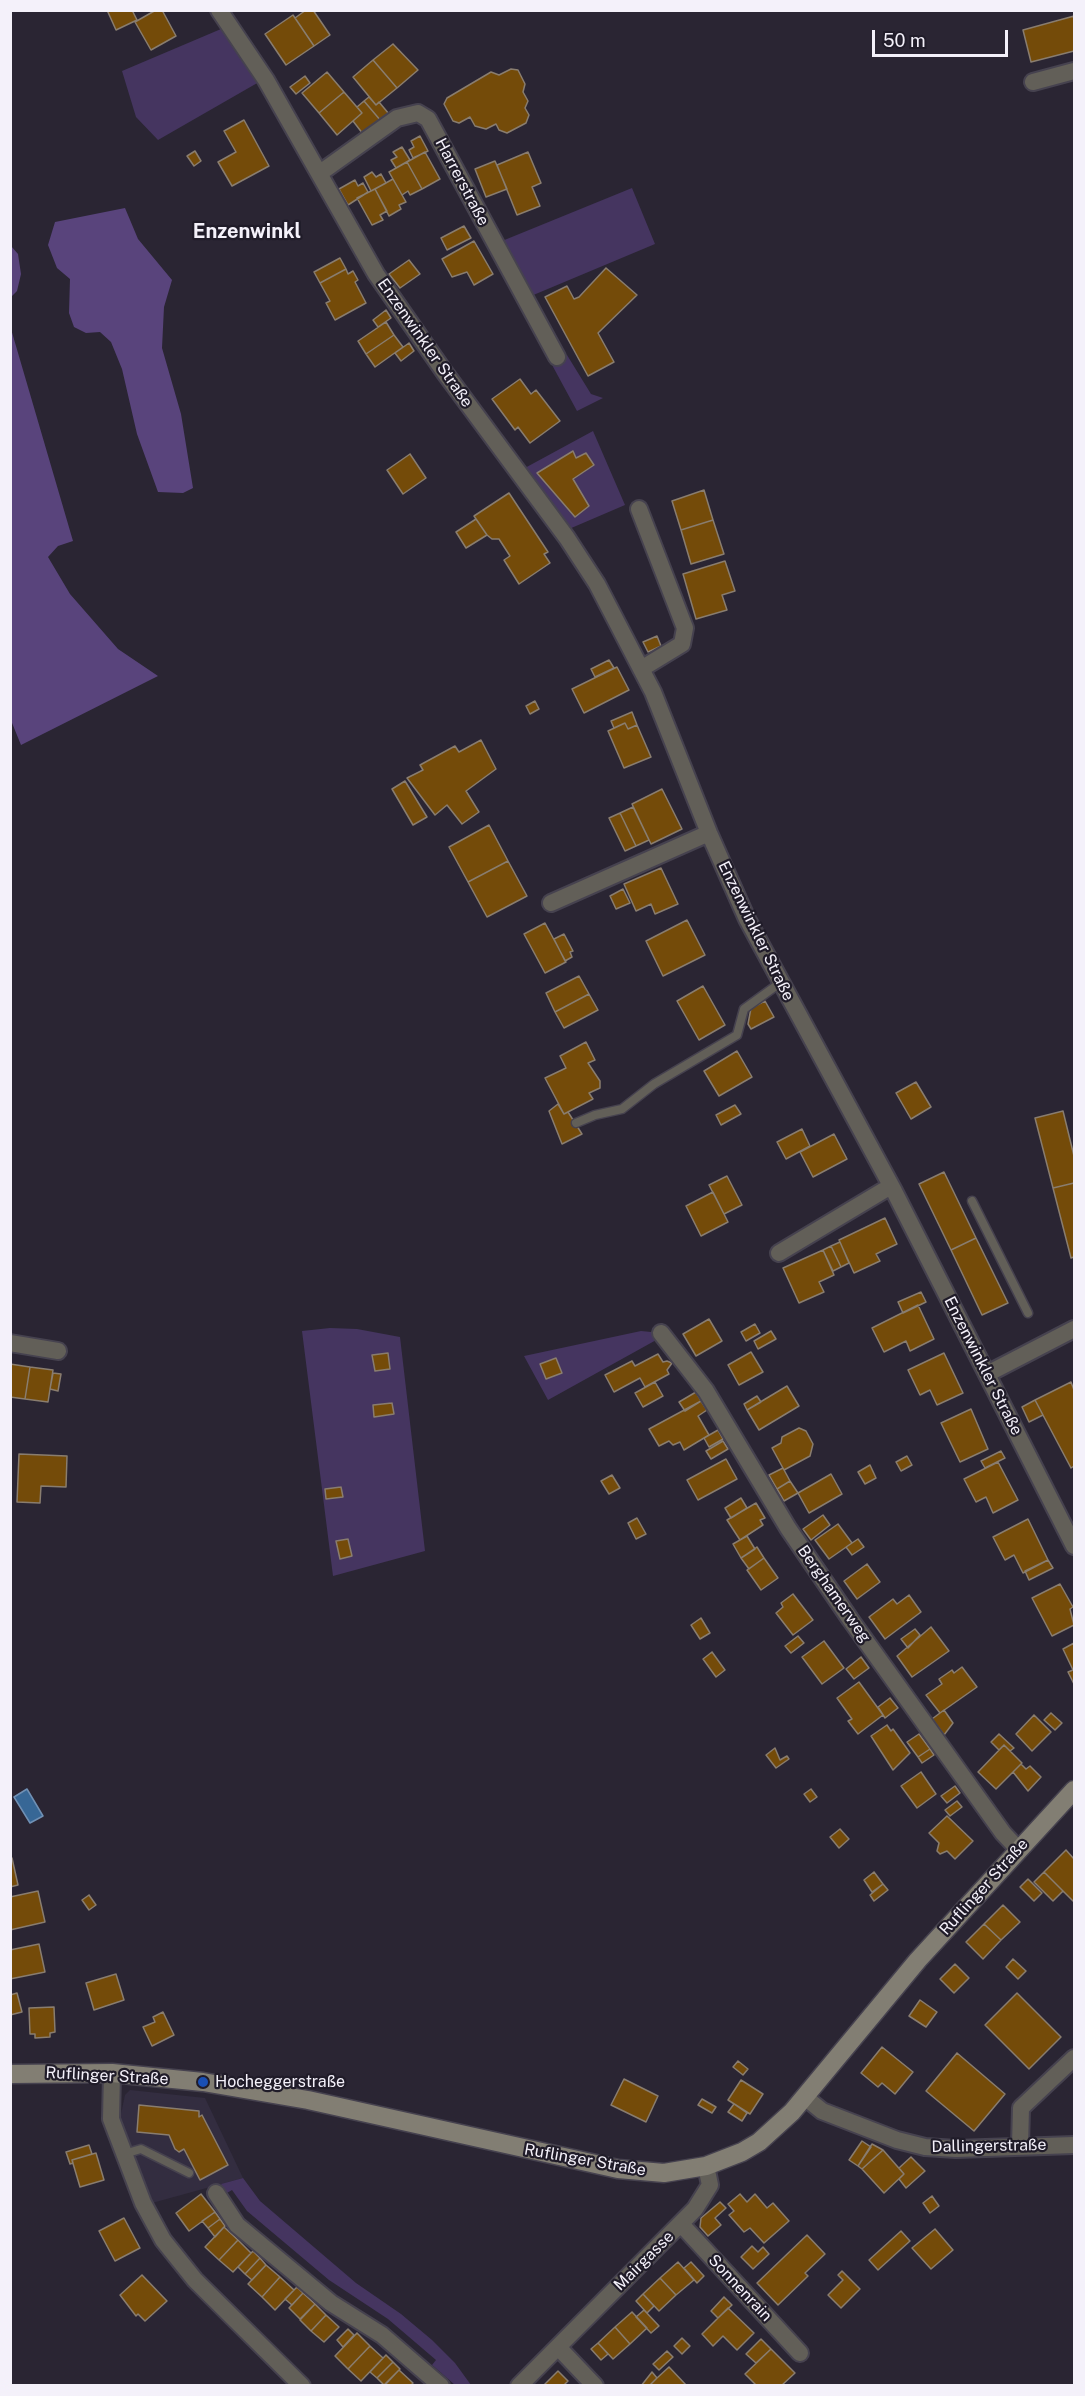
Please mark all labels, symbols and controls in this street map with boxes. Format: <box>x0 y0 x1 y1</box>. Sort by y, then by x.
scale bar <box>875 18 1012 56</box>
text: 50 m <box>883 30 926 51</box>
street label: Harrerstraße <box>431 135 493 229</box>
district label: Enzenwinkl <box>193 220 301 244</box>
street label: Enzenwinkler Straße <box>373 275 477 411</box>
street label: Enzenwinkler Straße <box>714 858 798 1004</box>
street label: Enzenwinkler Straße <box>940 1294 1026 1438</box>
street label: Berghamerweg <box>793 1542 875 1646</box>
street label: Ruflinger Straße <box>936 1835 1032 1939</box>
street label: Ruflinger Straße <box>45 2063 169 2089</box>
place label: Hocheggerstraße <box>215 2072 345 2092</box>
marker: Hocheggerstraße <box>196 2075 210 2089</box>
street label: Dallingerstraße <box>931 2135 1047 2157</box>
street label: Ruflinger Straße <box>523 2140 647 2180</box>
street label: Mairgasse <box>610 2227 678 2295</box>
street label: Sonnenrain <box>704 2251 776 2325</box>

